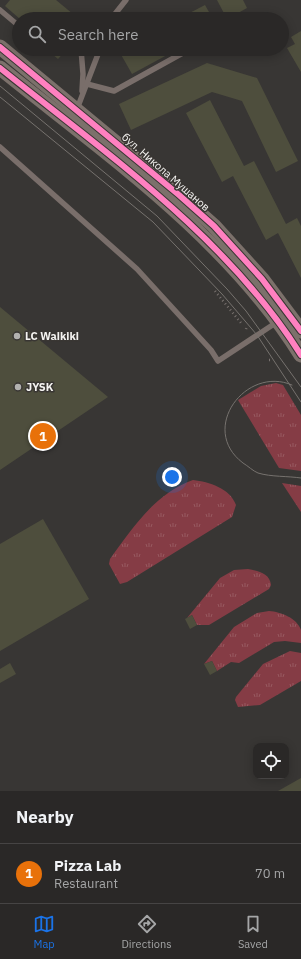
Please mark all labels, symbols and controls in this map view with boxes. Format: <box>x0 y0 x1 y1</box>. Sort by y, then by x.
search box <box>12 12 289 56</box>
icon: search <box>26 23 48 45</box>
text: Search here <box>58 25 138 44</box>
street label: бул. Никола Мушанов <box>119 130 213 214</box>
place label: LC Waikiki <box>25 329 79 343</box>
marker: LC Waikiki <box>12 331 22 341</box>
place label: JYSK <box>26 380 54 394</box>
marker: JYSK <box>13 382 23 392</box>
pin: 1 <box>30 421 56 451</box>
your location <box>162 467 182 487</box>
map controls <box>253 743 289 779</box>
button: locate <box>253 743 289 779</box>
text: Nearby <box>16 806 74 828</box>
text: Pizza Lab <box>54 856 121 875</box>
text: 1 <box>25 865 33 882</box>
text: 70 m <box>255 865 285 882</box>
text: Restaurant <box>54 875 118 892</box>
tab: Map <box>33 913 55 951</box>
tab: Directions <box>121 913 172 951</box>
tab: Saved <box>238 913 268 951</box>

